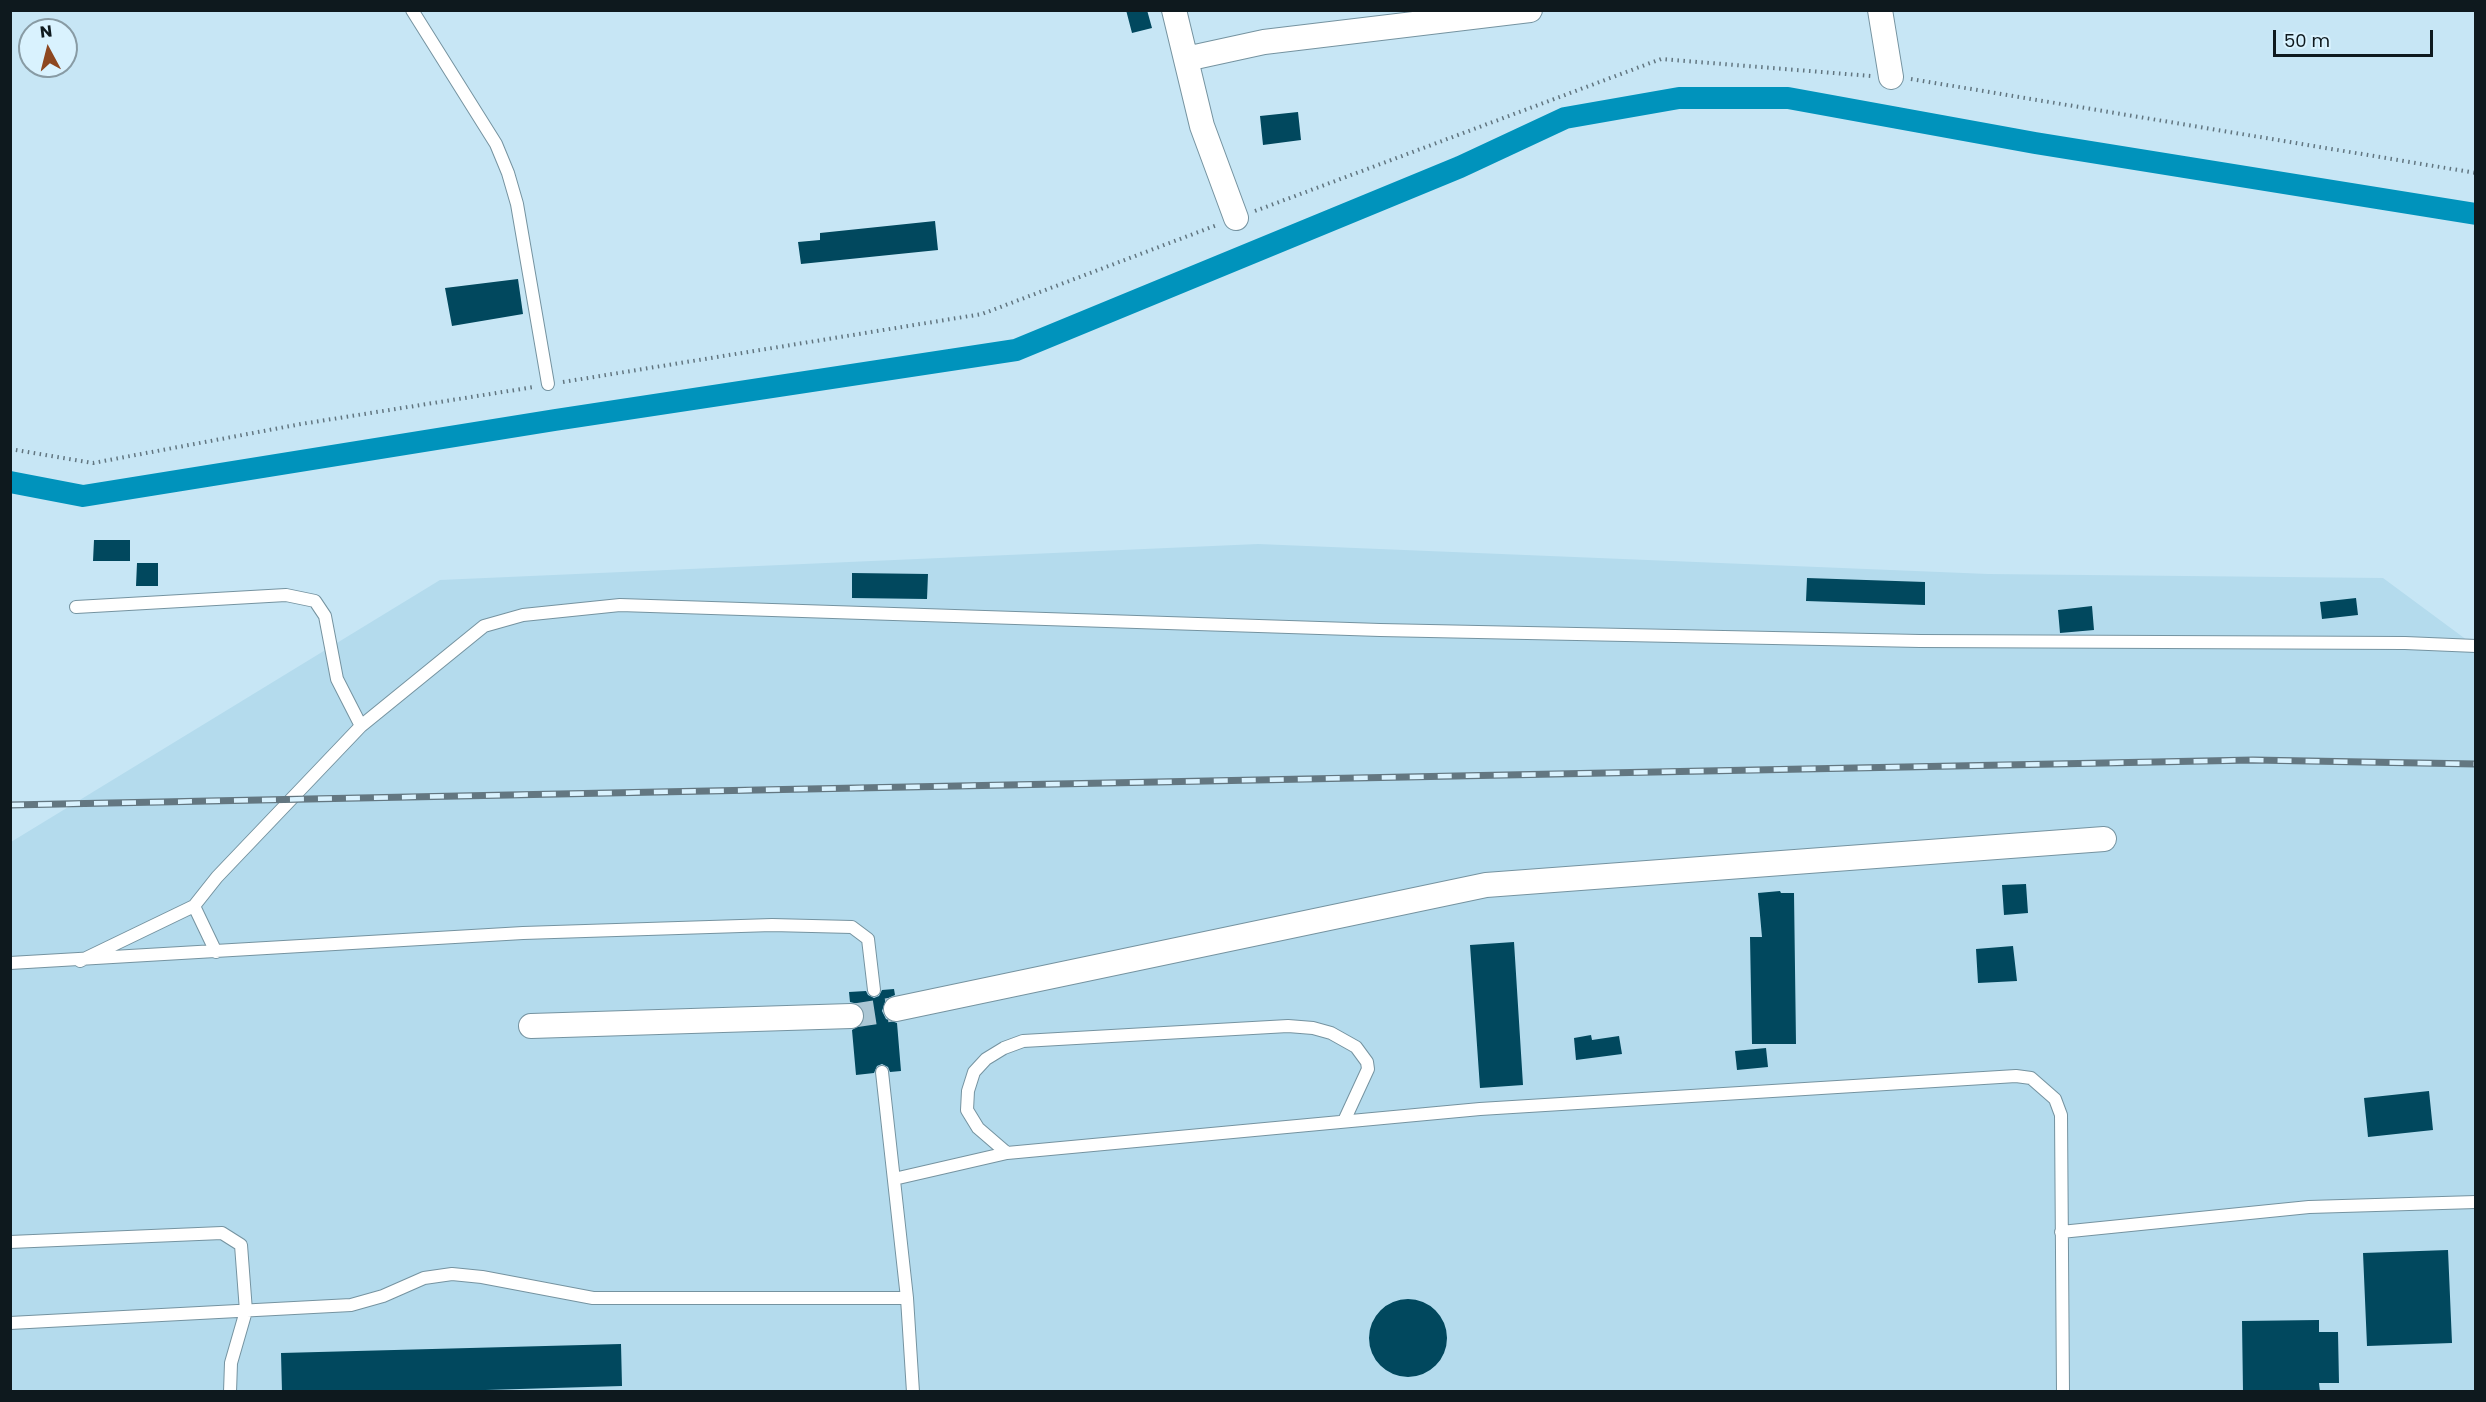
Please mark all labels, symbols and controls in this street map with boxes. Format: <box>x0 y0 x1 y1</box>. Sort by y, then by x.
north arrow <box>18 18 78 78</box>
scale bar <box>2276 18 2436 56</box>
text: N <box>39 19 53 44</box>
text: 50 m <box>2284 28 2330 53</box>

